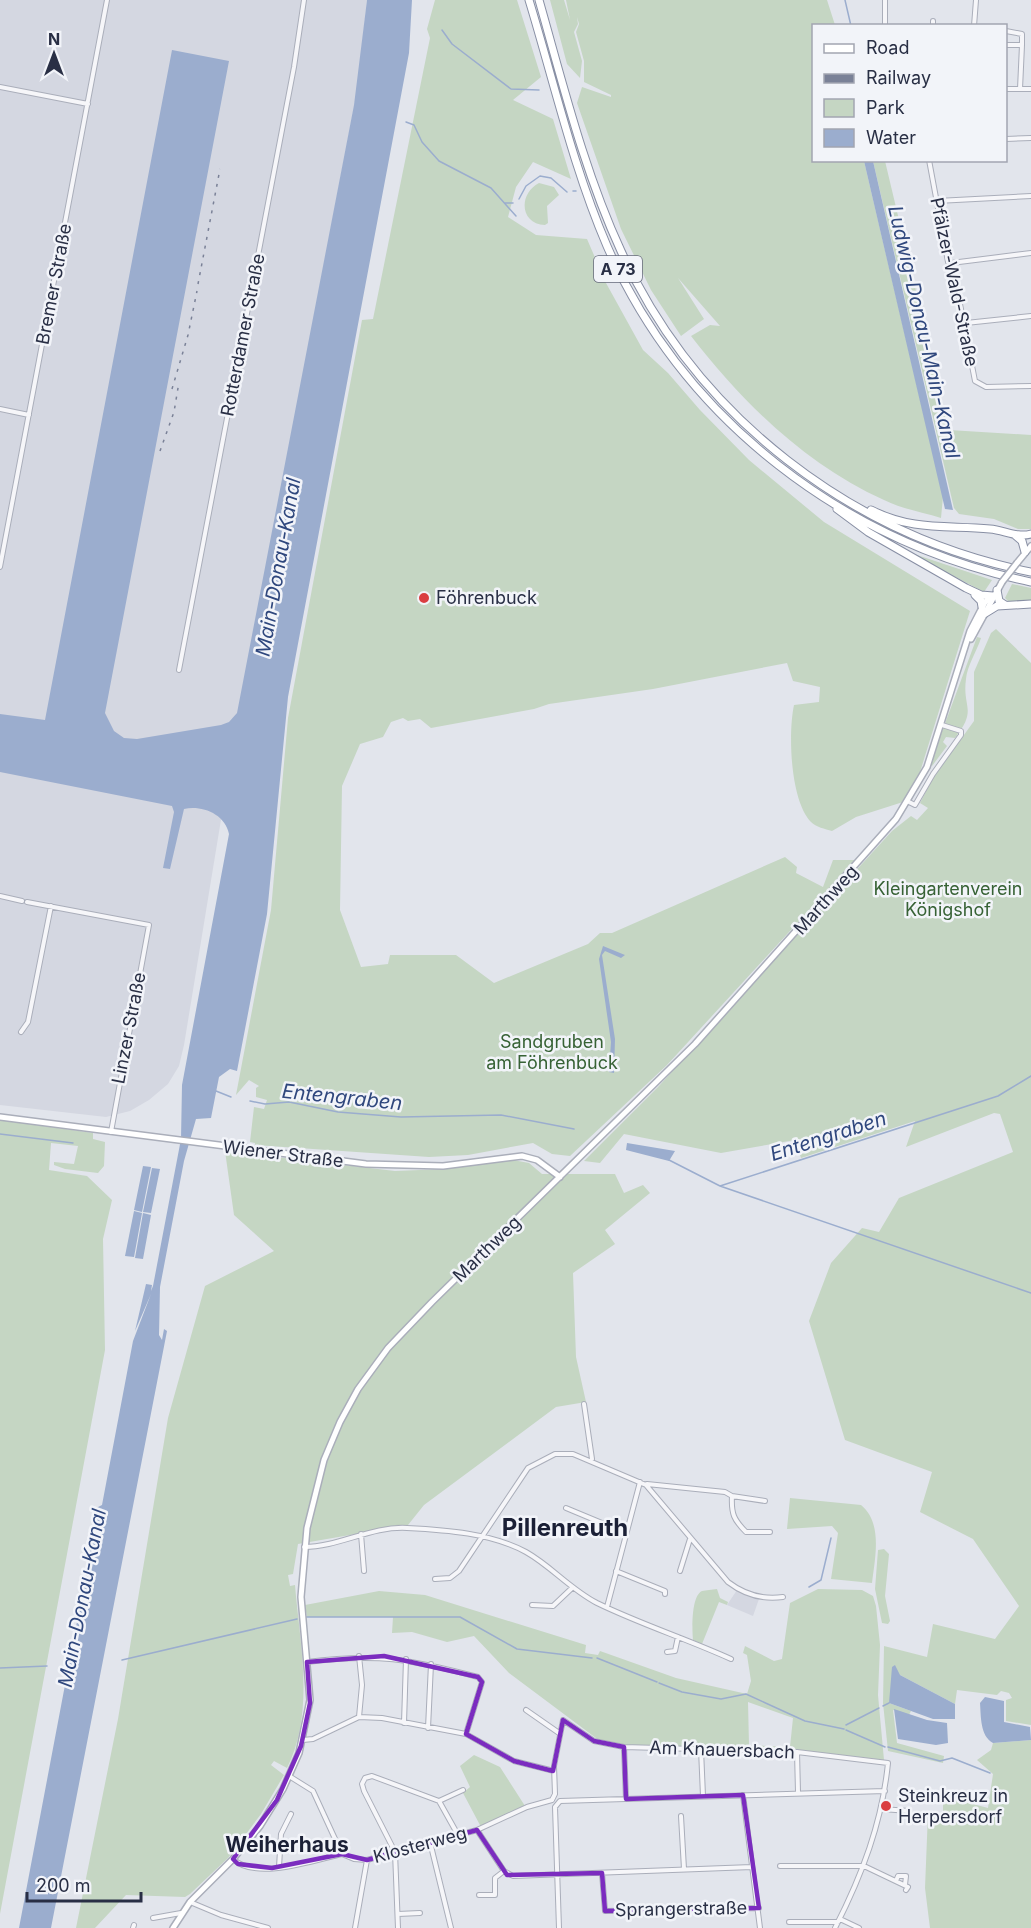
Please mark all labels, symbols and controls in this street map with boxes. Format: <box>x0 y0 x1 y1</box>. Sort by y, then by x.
north arrow <box>24 24 84 84</box>
legend <box>812 24 1007 162</box>
text: N <box>48 29 60 49</box>
text: Road <box>866 37 909 58</box>
text: Railway <box>866 67 931 88</box>
text: Park <box>866 97 905 118</box>
text: Water <box>866 127 916 148</box>
street label: Pfälzer-Wald-Straße <box>926 195 983 368</box>
water label: Ludwig-Donau-Main-Kanal <box>883 203 965 461</box>
street label: Bremer Straße <box>31 222 76 346</box>
street label: Rotterdamer Straße <box>216 252 269 418</box>
road number: A 73 <box>594 256 642 282</box>
water label: Main-Donau-Kanal <box>250 476 306 658</box>
place label: Föhrenbuck <box>436 587 537 608</box>
marker: Föhrenbuck <box>417 591 431 605</box>
street label: Marthweg <box>789 861 862 939</box>
park label: Kleingartenverein Königshof <box>874 878 1022 920</box>
street label: Linzer Straße <box>107 970 150 1085</box>
park label: Sandgruben am Föhrenbuck <box>486 1031 618 1073</box>
water label: Entengraben <box>281 1079 403 1115</box>
water label: Entengraben <box>767 1106 889 1166</box>
street label: Wiener Straße <box>221 1136 345 1171</box>
street label: Marthweg <box>448 1211 525 1286</box>
water label: Main-Donau-Kanal <box>53 1507 111 1689</box>
district label: Pillenreuth <box>502 1513 628 1542</box>
street label: Am Knauersbach <box>649 1736 795 1763</box>
place label: Steinkreuz in Herpersdorf <box>898 1785 1008 1827</box>
marker: Steinkreuz in Herpersdorf <box>879 1799 893 1813</box>
street label: Klosterweg <box>371 1822 469 1867</box>
district label: Weiherhaus <box>225 1832 349 1857</box>
scale bar <box>27 1865 141 1903</box>
text: 200 m <box>36 1875 91 1896</box>
street label: Sprangerstraße <box>615 1897 747 1920</box>

